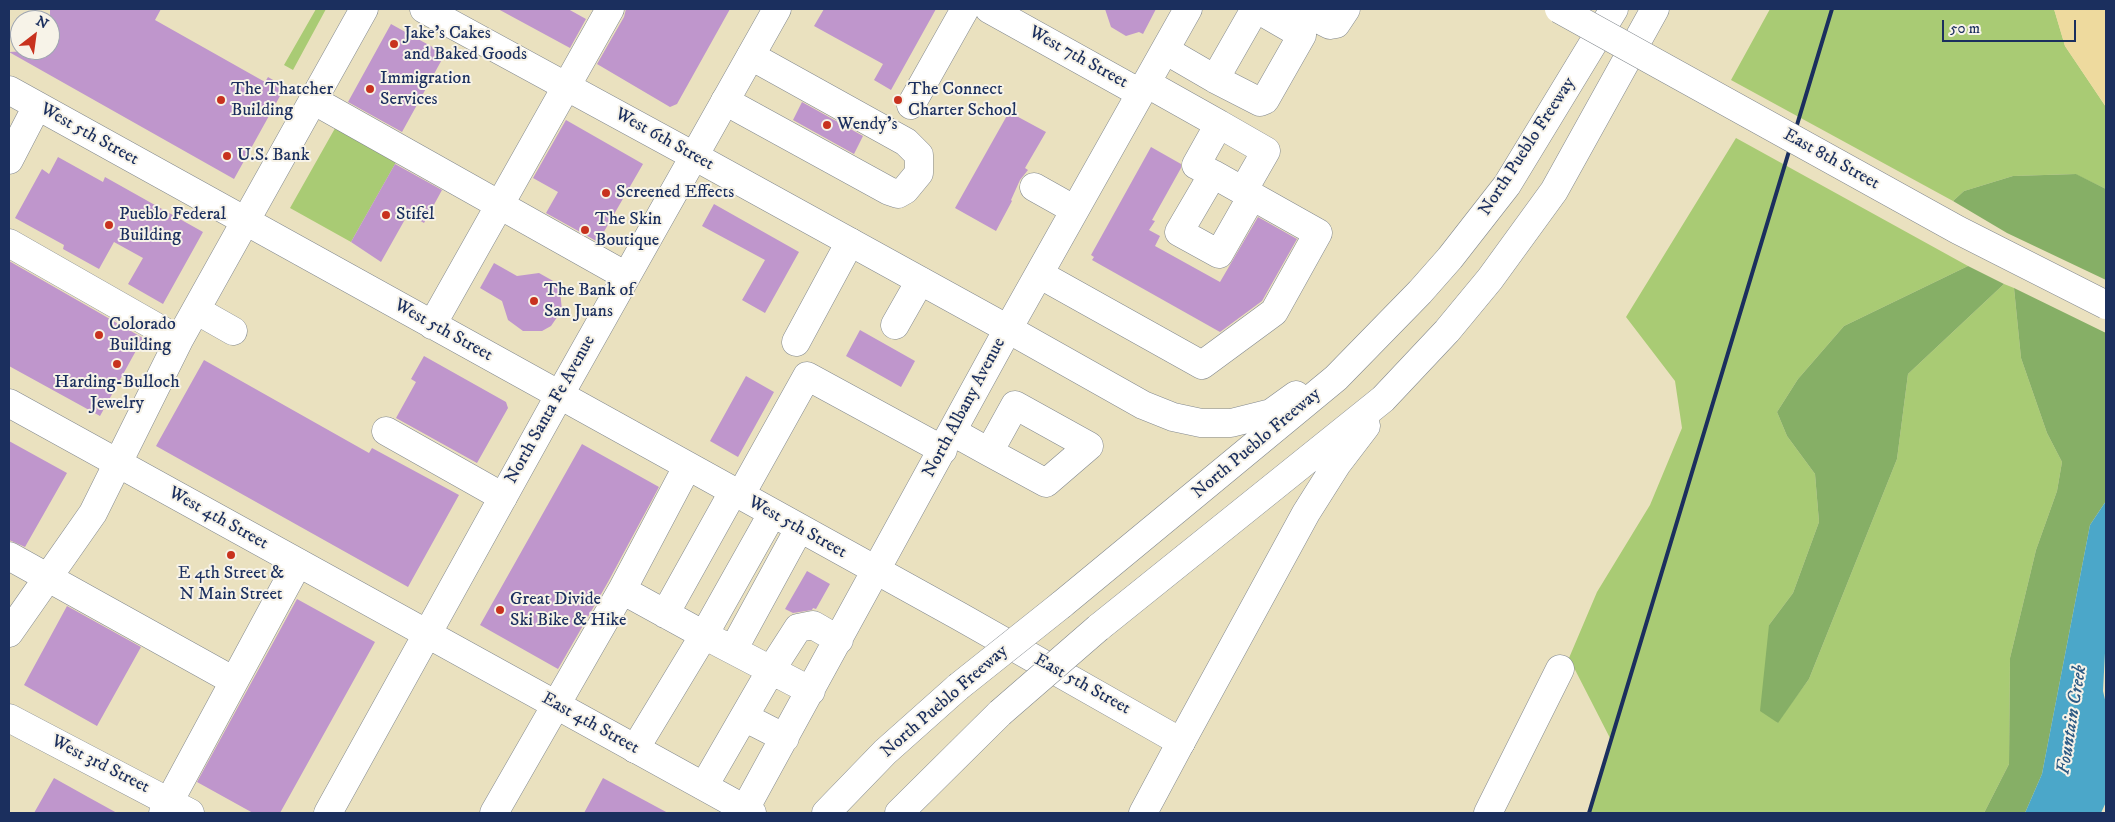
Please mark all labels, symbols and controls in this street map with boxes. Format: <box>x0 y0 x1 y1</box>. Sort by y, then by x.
north arrow <box>10 10 60 60</box>
scale bar <box>1945 10 2079 42</box>
text: N <box>33 12 51 34</box>
text: 50 m <box>1950 19 1980 38</box>
street label: West 7th Street <box>1025 22 1131 94</box>
place label: Jake's Cakes and Baked Goods <box>404 23 527 66</box>
marker: Jake's Cakes and Baked Goods <box>388 38 400 50</box>
place label: Immigration Services <box>380 68 471 110</box>
street label: North Pueblo Freeway <box>1475 74 1581 220</box>
place label: The Thatcher Building <box>231 79 333 122</box>
place label: The Connect Charter School <box>908 79 1017 122</box>
marker: Immigration Services <box>364 83 376 95</box>
marker: The Thatcher Building <box>215 94 227 106</box>
marker: The Connect Charter School <box>892 94 904 106</box>
street label: West 5th Street <box>36 99 142 171</box>
street label: West 6th Street <box>611 104 717 176</box>
place label: Wendy's <box>837 114 897 136</box>
marker: Wendy's <box>821 119 833 131</box>
street label: East 8th Street <box>1779 125 1883 195</box>
place label: U.S. Bank <box>237 145 310 167</box>
marker: U.S. Bank <box>221 150 233 162</box>
place label: Screened Effects <box>616 182 734 204</box>
marker: Screened Effects <box>600 187 612 199</box>
place label: Pueblo Federal Building <box>119 204 226 246</box>
place label: Stifel <box>396 204 434 226</box>
marker: Stifel <box>380 209 392 221</box>
place label: The Skin Boutique <box>595 209 662 252</box>
marker: Pueblo Federal Building <box>103 219 115 231</box>
marker: The Skin Boutique <box>579 224 591 236</box>
place label: The Bank of San Juans <box>544 280 634 322</box>
street label: West 5th Street <box>390 295 496 367</box>
marker: The Bank of San Juans <box>528 295 540 307</box>
place label: Colorado Building <box>109 314 176 356</box>
marker: Colorado Building <box>93 329 105 341</box>
street label: North Santa Fe Avenue <box>501 332 601 488</box>
street label: North Albany Avenue <box>919 334 1011 482</box>
marker: Harding-Bulloch Jewelry <box>111 358 123 370</box>
place label: Harding-Bulloch Jewelry <box>54 372 180 414</box>
street label: North Pueblo Freeway <box>1188 384 1326 504</box>
street label: West 4th Street <box>164 483 272 555</box>
street label: West 5th Street <box>744 492 850 564</box>
marker: E 4th Street & N Main Street <box>225 549 237 561</box>
place label: E 4th Street & N Main Street <box>178 563 284 606</box>
place label: Great Divide Ski Bike & Hike <box>510 589 627 632</box>
marker: Great Divide Ski Bike & Hike <box>494 604 506 616</box>
street label: North Pueblo Freeway <box>877 641 1013 763</box>
street label: East 5th Street <box>1030 650 1134 720</box>
water label: Fountain Creek <box>2053 664 2093 776</box>
street label: East 4th Street <box>538 688 642 760</box>
street label: West 3rd Street <box>47 731 153 799</box>

